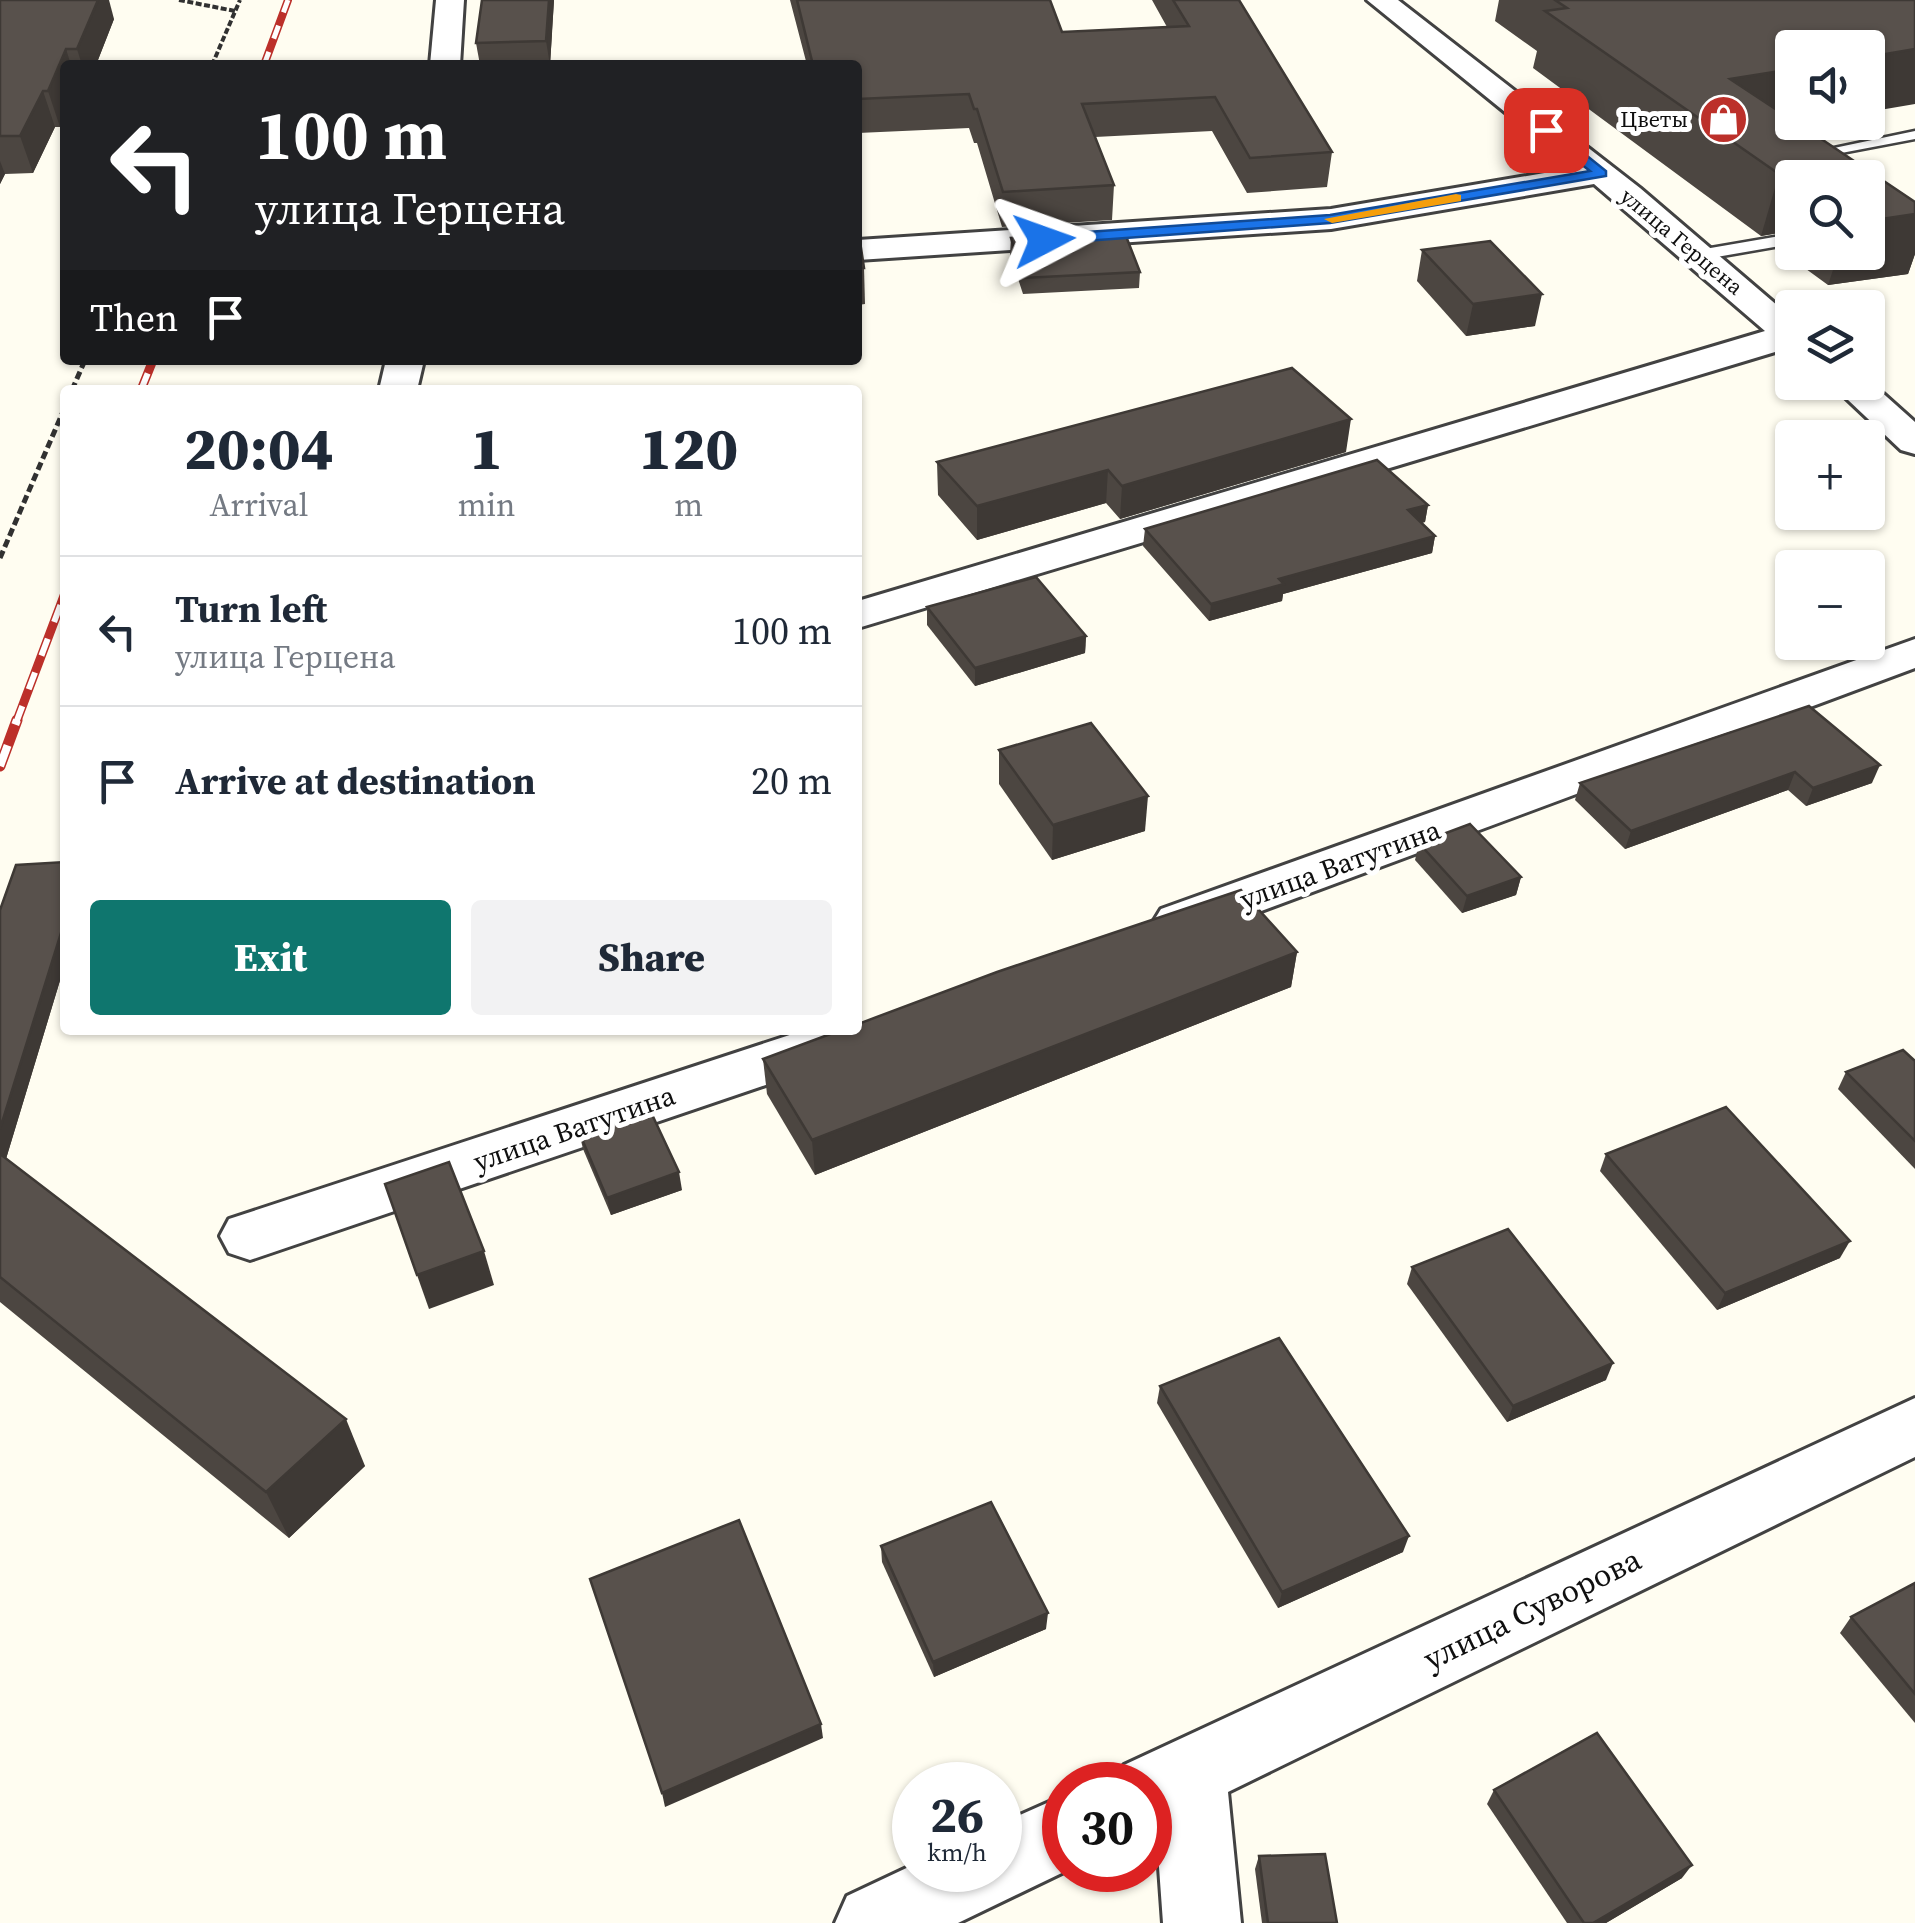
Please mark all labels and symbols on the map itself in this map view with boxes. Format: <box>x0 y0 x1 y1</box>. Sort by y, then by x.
pin <box>1504 88 1589 173</box>
shop icon: Цветы <box>1697 93 1749 145</box>
place label: Цветы <box>1620 104 1688 134</box>
street label: улица Герцена <box>1614 181 1750 302</box>
position arrow <box>992 188 1096 292</box>
street label: улица Ватутина <box>1234 810 1446 918</box>
street label: улица Ватутина <box>468 1075 681 1180</box>
street label: улица Суворова <box>1416 1537 1649 1681</box>
speed limit sign: 30 <box>1042 1762 1172 1892</box>

